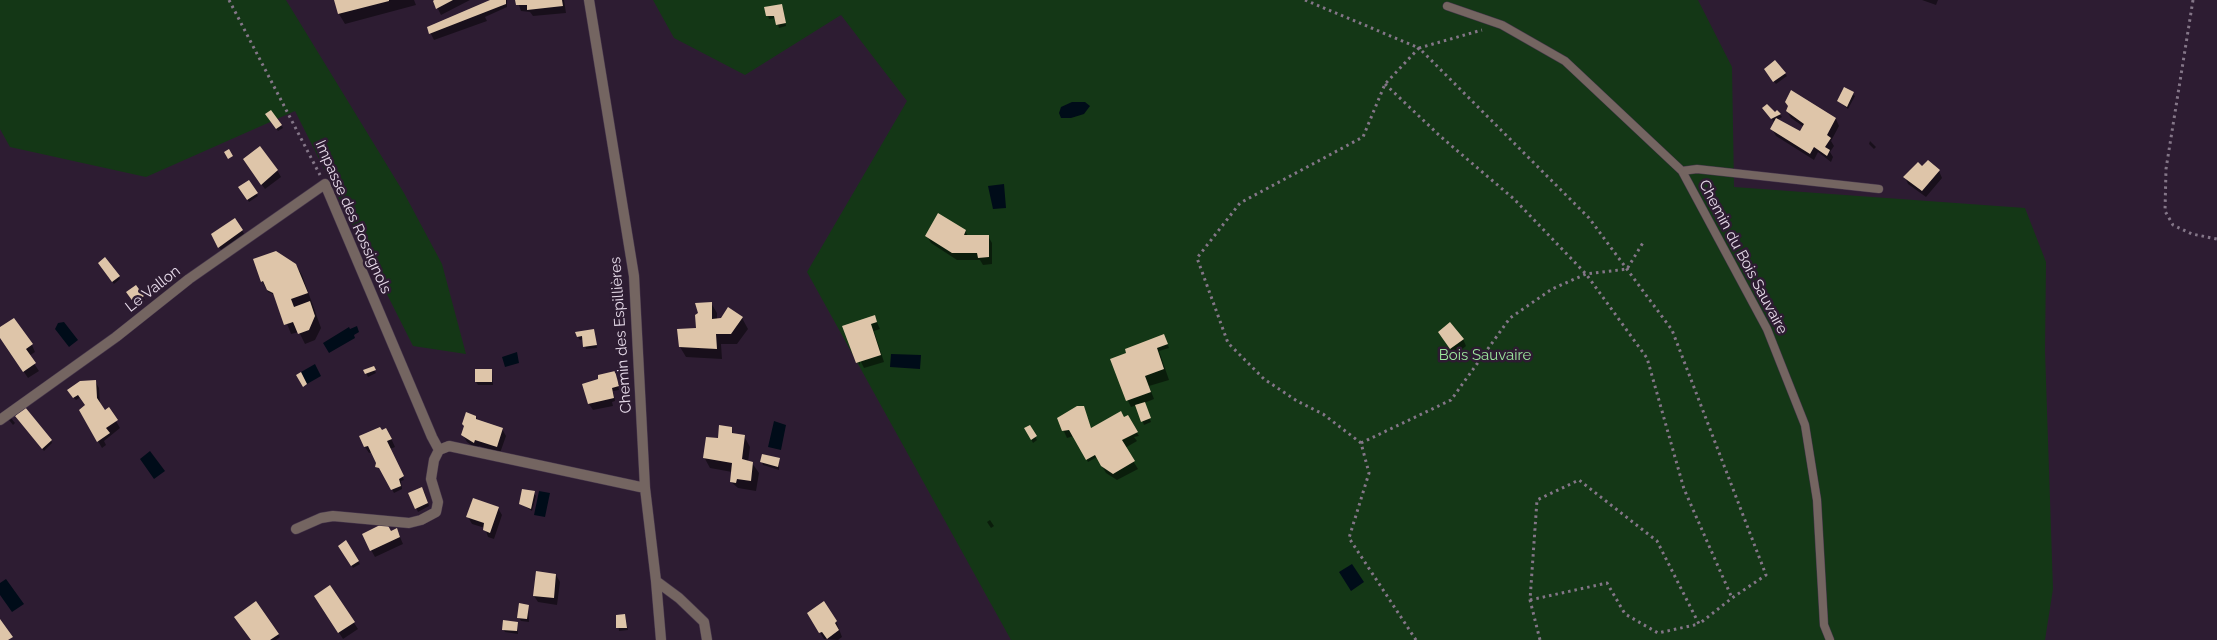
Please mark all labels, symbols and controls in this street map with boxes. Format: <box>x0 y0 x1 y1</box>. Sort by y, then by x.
street label: Impasse des Rossignols <box>311 138 395 296</box>
street label: Chemin du Bois Sauvaire <box>1695 177 1791 337</box>
street label: Chemin des Espillières <box>607 256 635 414</box>
street label: Le Vallon <box>122 262 184 316</box>
park label: Bois Sauvaire <box>1439 346 1531 364</box>

